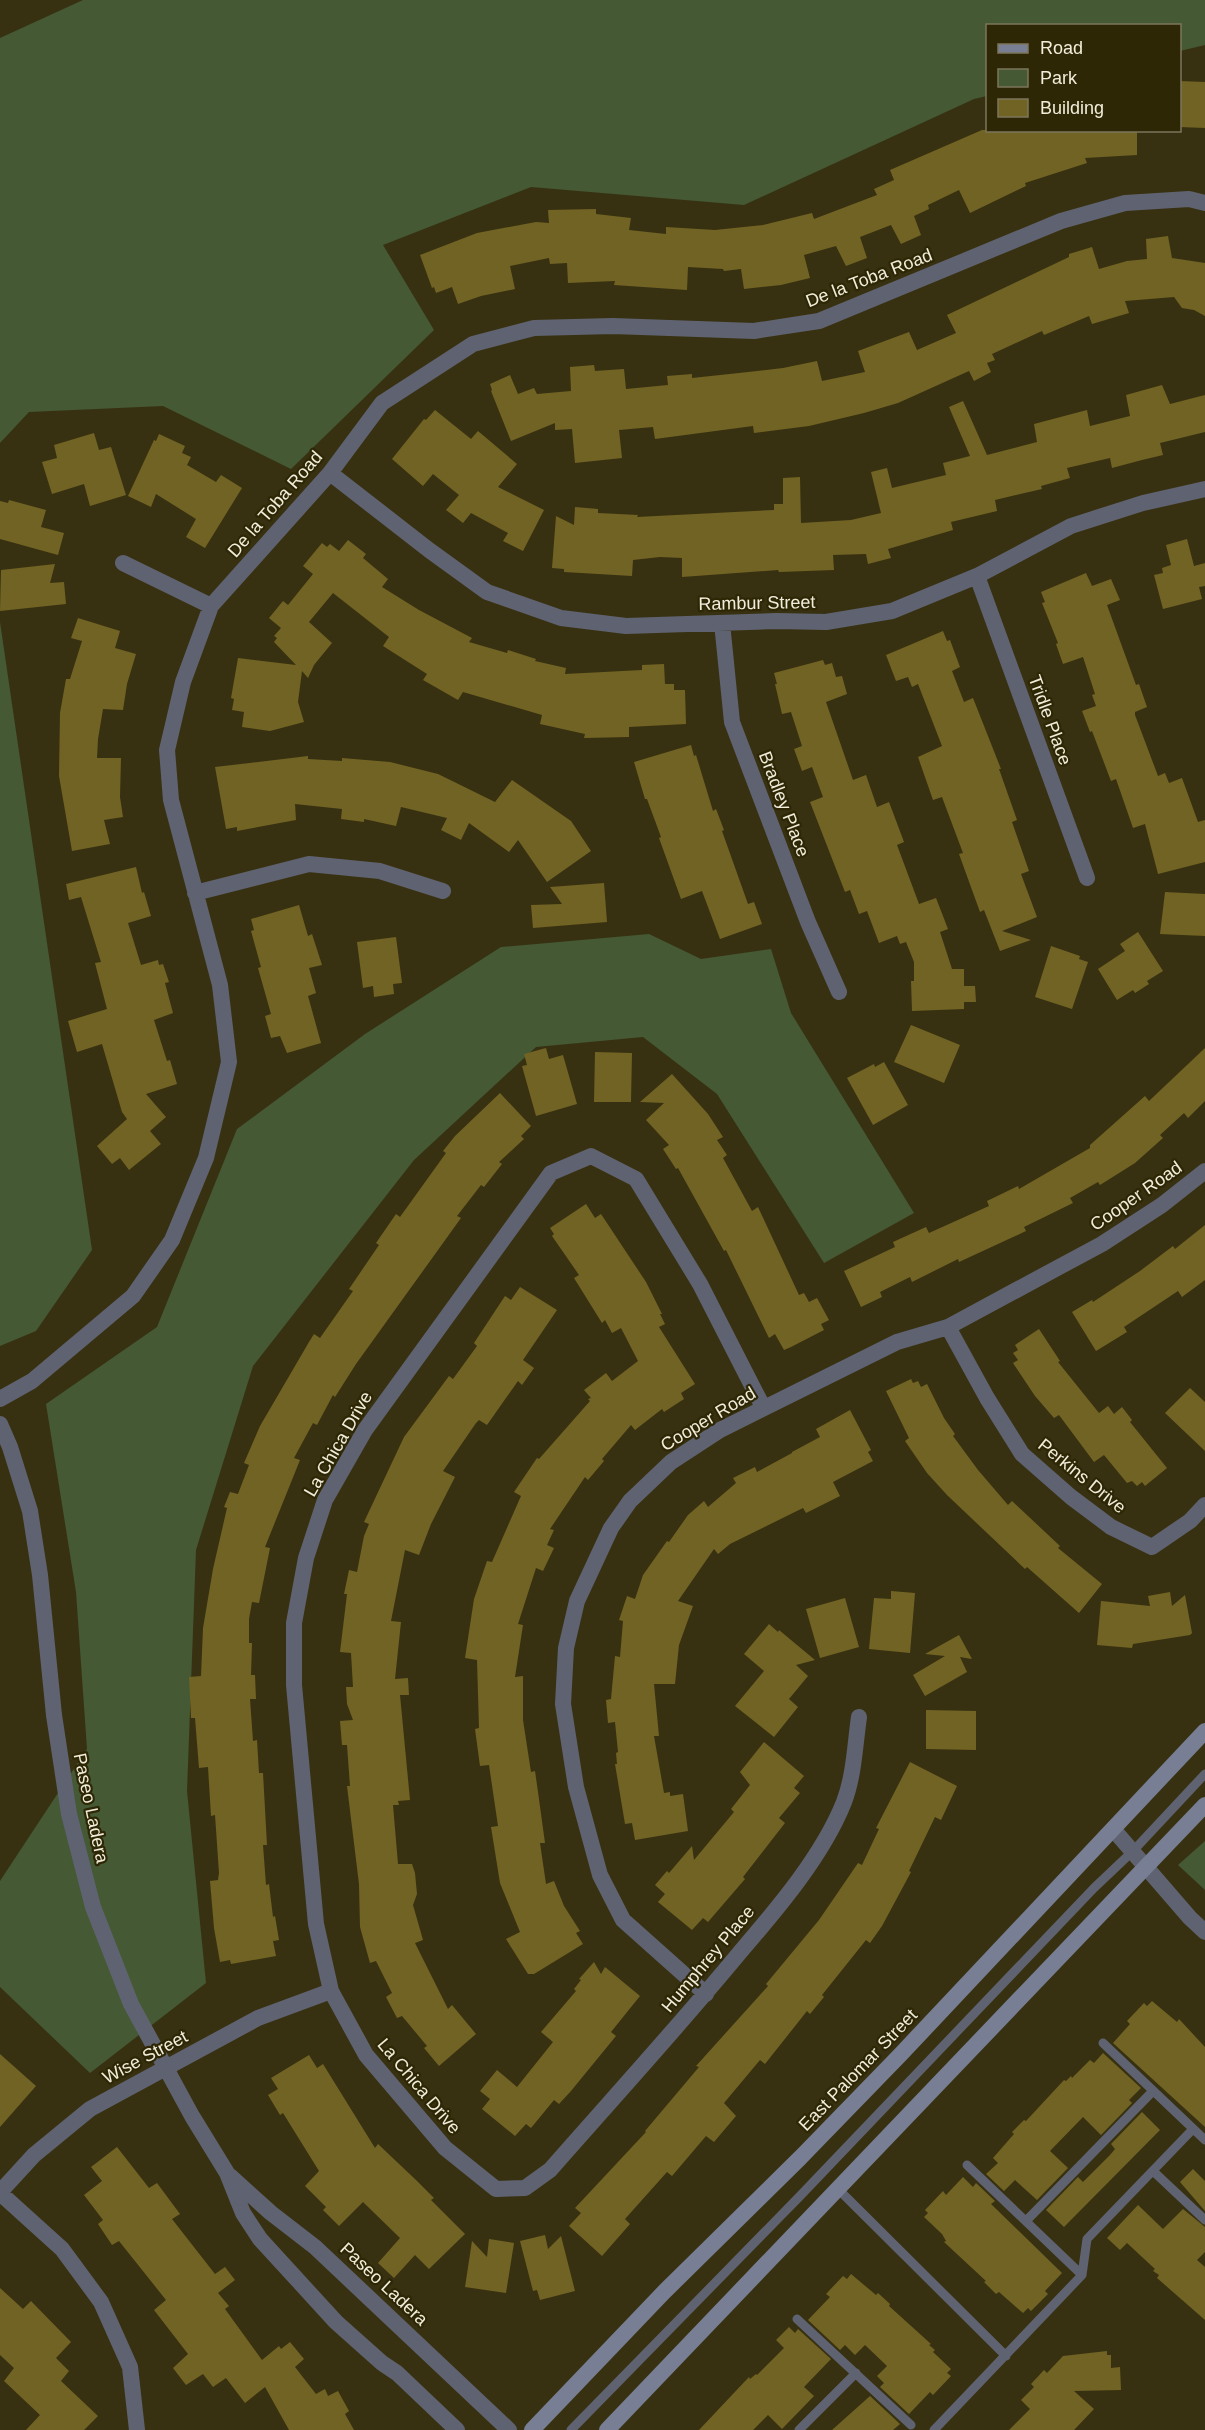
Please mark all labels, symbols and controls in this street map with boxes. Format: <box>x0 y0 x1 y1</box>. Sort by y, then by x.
legend <box>986 24 1181 132</box>
text: Road <box>1040 38 1083 58</box>
text: Park <box>1040 68 1078 88</box>
text: Building <box>1040 98 1104 118</box>
street label: De la Toba Road <box>803 245 935 311</box>
street label: De la Toba Road <box>224 447 326 561</box>
street label: Rambur Street <box>698 592 816 614</box>
street label: Tridle Place <box>1024 672 1076 768</box>
street label: Bradley Place <box>755 749 813 859</box>
street label: Cooper Road <box>1086 1157 1186 1235</box>
street label: Cooper Road <box>657 1383 759 1455</box>
street label: La Chica Drive <box>300 1388 376 1500</box>
street label: Perkins Drive <box>1034 1435 1130 1517</box>
street label: Paseo Ladera <box>70 1751 113 1866</box>
street label: Humphrey Place <box>658 1902 758 2016</box>
street label: East Palomar Street <box>795 2005 921 2135</box>
street label: Wise Street <box>99 2026 191 2088</box>
street label: La Chica Drive <box>373 2034 465 2138</box>
street label: Paseo Ladera <box>336 2238 433 2330</box>

